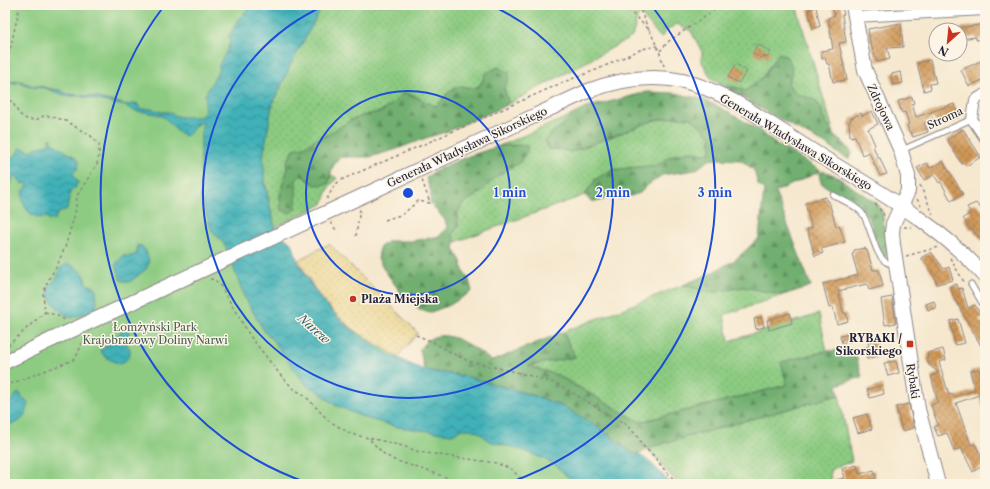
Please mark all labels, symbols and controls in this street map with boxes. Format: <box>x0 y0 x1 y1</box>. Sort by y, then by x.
north arrow <box>928 22 968 62</box>
text: N <box>936 42 951 59</box>
street label: Zdrojowa <box>864 82 898 133</box>
street label: Generała Władysława Sikorskiego <box>717 91 875 193</box>
street label: Generała Władysława Sikorskiego <box>385 103 550 190</box>
street label: Stroma <box>925 104 965 132</box>
text: 1 min <box>494 185 527 200</box>
text: 2 min <box>596 185 631 200</box>
text: 3 min <box>698 185 733 200</box>
centre of rings <box>401 186 415 200</box>
place label: Plaża Miejska <box>361 292 439 306</box>
marker: Plaża Miejska <box>348 294 358 304</box>
water label: Narew <box>294 310 334 347</box>
park label: Łomżyński Park Krajobrazowy Doliny Narwi <box>82 320 228 347</box>
place label: RYBAKI / Sikorskiego <box>836 331 902 358</box>
marker: RYBAKI / Sikorskiego <box>905 339 915 349</box>
street label: Rybaki <box>903 362 923 400</box>

